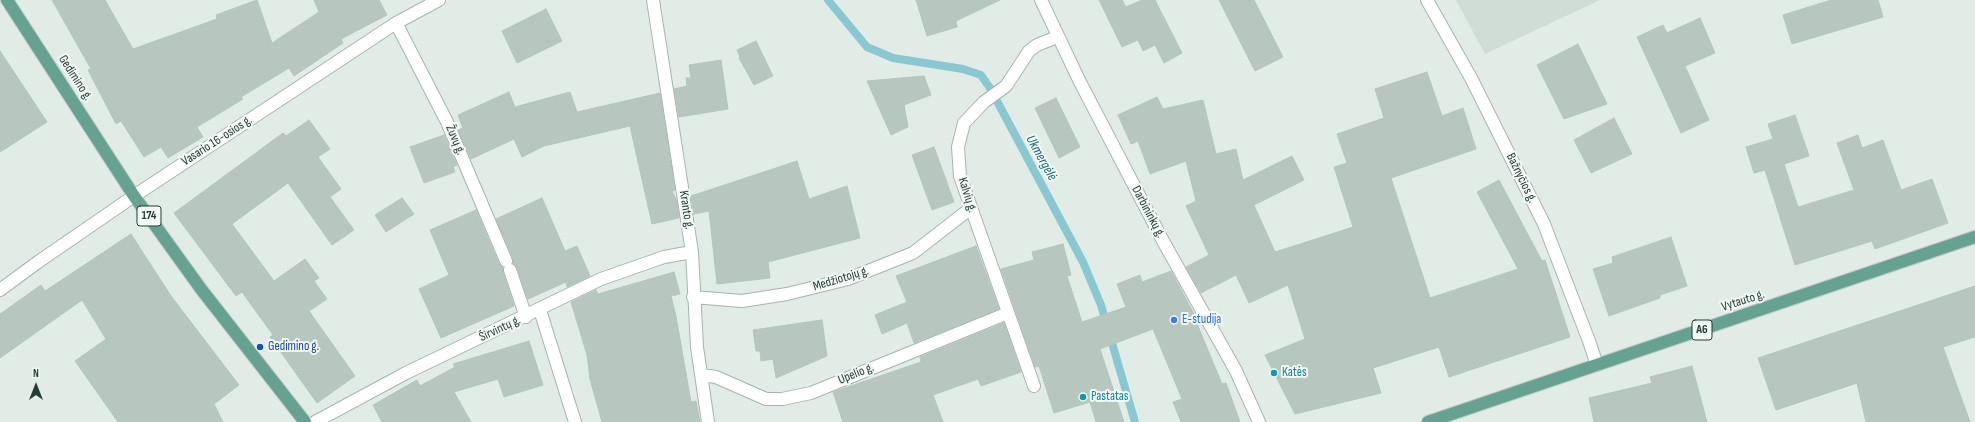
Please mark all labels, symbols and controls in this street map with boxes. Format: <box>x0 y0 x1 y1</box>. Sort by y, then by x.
street label: Gedimino g. <box>55 52 95 104</box>
street label: Vasario 16-osios g. <box>179 112 255 170</box>
street label: Žuvų g. <box>442 123 468 157</box>
water label: Ukmergėlė <box>1022 132 1060 184</box>
street label: Bažnyčios g. <box>1502 151 1540 205</box>
street label: Kalvių g. <box>954 176 980 214</box>
street label: Darbininkų g. <box>1128 183 1168 241</box>
street label: Kranto g. <box>675 190 697 230</box>
road number: 174 <box>137 206 161 226</box>
street label: Medžiotojų g. <box>811 263 871 295</box>
street label: Vytauto g. <box>1720 287 1766 315</box>
place label: E-studija <box>1182 312 1221 328</box>
street label: Širvintų g. <box>477 313 523 345</box>
marker: E-studija <box>1169 315 1179 325</box>
road number: A6 <box>1692 320 1712 340</box>
place label: Gedimino g. <box>268 339 319 355</box>
marker: Gedimino g. <box>255 342 265 352</box>
street label: Upelio g. <box>836 360 876 388</box>
place label: Katės <box>1282 365 1307 381</box>
north arrow <box>16 366 56 406</box>
text: N <box>33 367 39 380</box>
marker: Katės <box>1269 368 1279 378</box>
place label: Pastatas <box>1091 389 1128 405</box>
marker: Pastatas <box>1078 392 1088 402</box>

